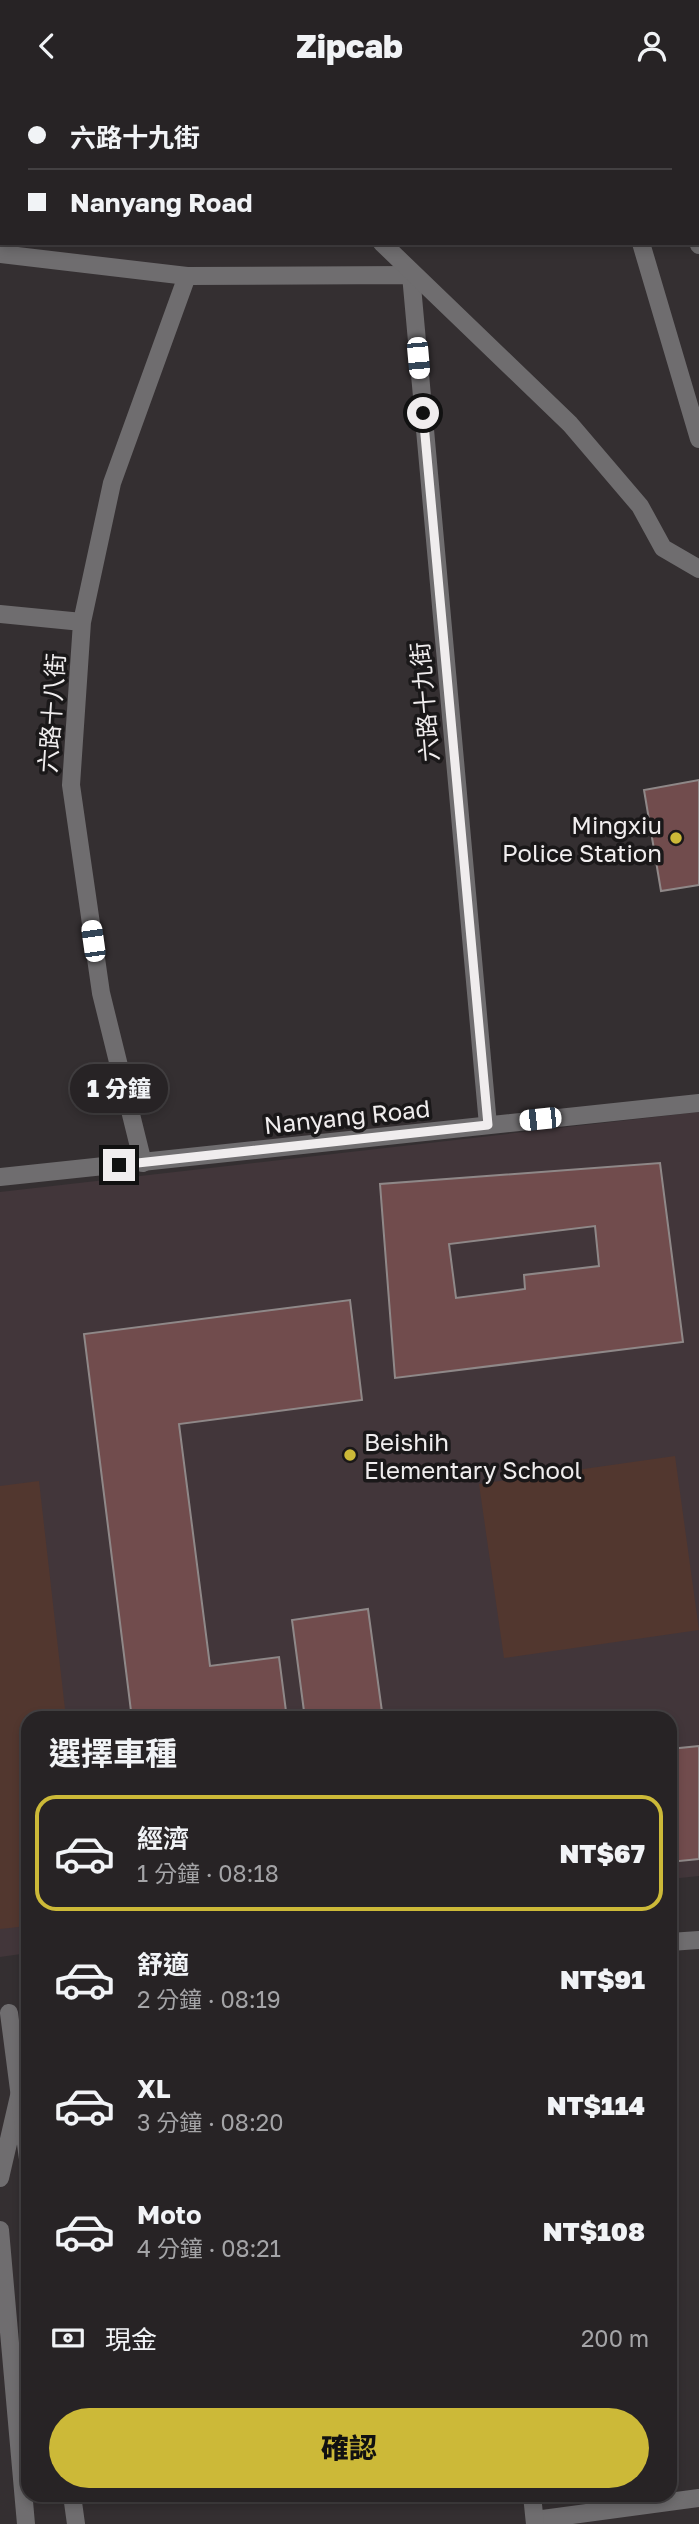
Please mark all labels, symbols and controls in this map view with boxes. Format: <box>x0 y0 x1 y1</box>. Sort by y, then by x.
icon: back <box>28 27 66 65</box>
text: Zipcab <box>296 27 403 65</box>
icon: person <box>633 27 671 65</box>
text: 六路十九街 <box>70 122 200 153</box>
text: Nanyang Road <box>70 187 253 218</box>
car <box>406 336 431 380</box>
route start <box>407 397 439 429</box>
street label: 六路十九街 <box>404 641 444 763</box>
street label: 六路十八街 <box>32 652 70 774</box>
place label: Mingxiu Police Station <box>502 810 662 867</box>
marker: Mingxiu Police Station <box>668 830 684 846</box>
car <box>80 919 107 963</box>
callout: 1 分鐘 <box>70 1063 168 1112</box>
text: 1 分鐘 <box>87 1074 151 1102</box>
street label: Nanyang Road <box>263 1093 431 1139</box>
car <box>519 1106 562 1132</box>
route end <box>103 1149 135 1181</box>
place label: Beishih Elementary School <box>364 1427 582 1484</box>
marker: Beishih Elementary School <box>342 1447 358 1463</box>
text: 選擇車種 <box>49 1734 177 1772</box>
icon: car <box>53 1822 116 1885</box>
text: 經濟 <box>137 1823 189 1854</box>
text: NT$67 <box>560 1838 645 1869</box>
text: 1 分鐘 · 08:18 <box>137 1859 279 1887</box>
icon: car <box>53 1948 116 2011</box>
text: 舒適 <box>137 1949 189 1980</box>
text: NT$91 <box>560 1964 645 1995</box>
text: 2 分鐘 · 08:19 <box>137 1985 281 2013</box>
text: XL <box>137 2073 171 2104</box>
icon: car <box>53 2074 116 2137</box>
text: NT$114 <box>547 2090 645 2121</box>
text: 3 分鐘 · 08:20 <box>137 2108 283 2136</box>
text: Moto <box>137 2199 202 2230</box>
icon: car <box>53 2200 116 2263</box>
text: NT$108 <box>543 2216 645 2247</box>
text: 4 分鐘 · 08:21 <box>137 2234 281 2262</box>
icon: cash <box>49 2319 87 2357</box>
text: 現金 <box>105 2324 157 2355</box>
text: 200 m <box>581 2324 649 2352</box>
button: 確認 <box>49 2408 649 2488</box>

